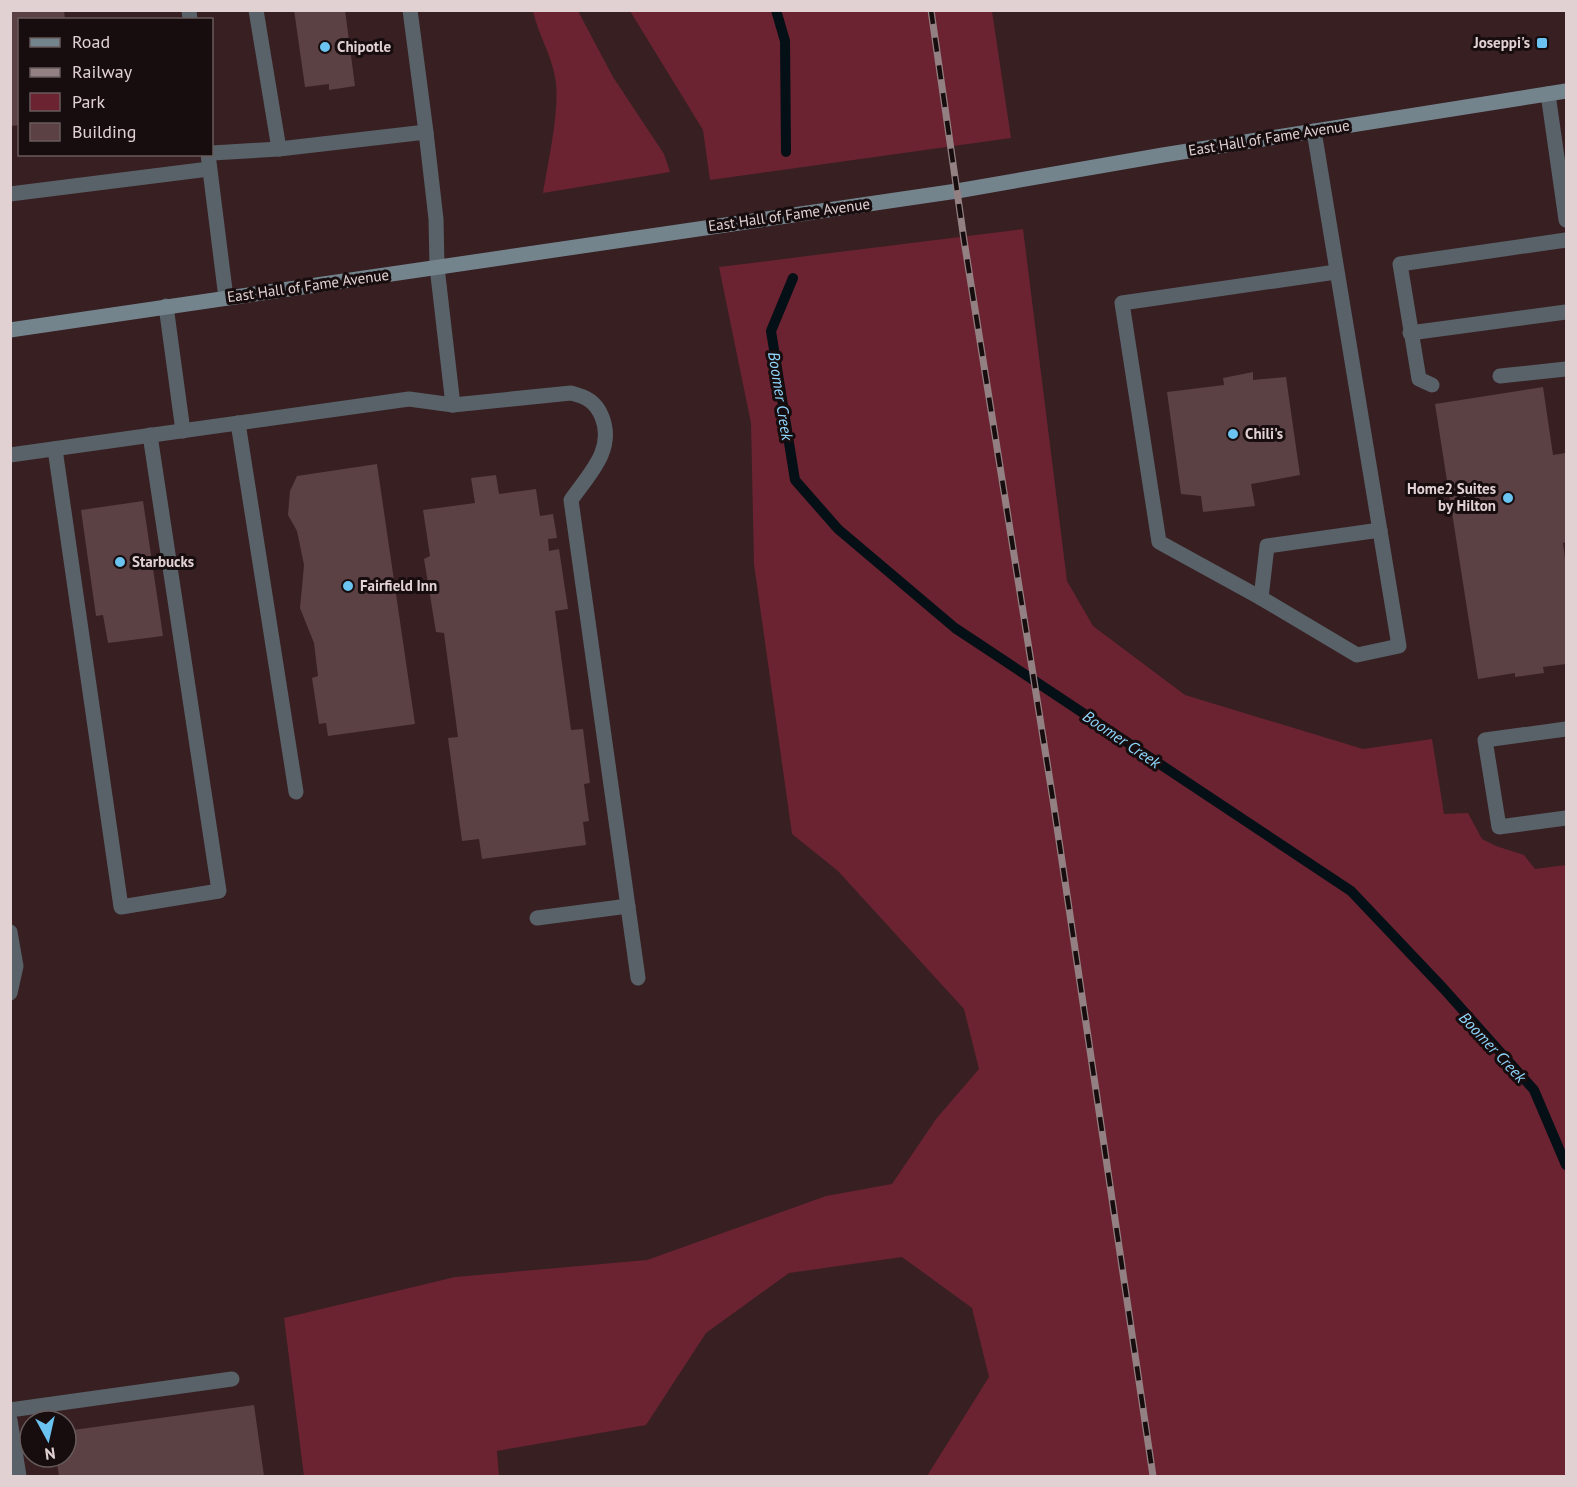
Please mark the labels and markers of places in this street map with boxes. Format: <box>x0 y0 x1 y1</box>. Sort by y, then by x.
place label: Joseppi's <box>1473 33 1530 52</box>
marker: Joseppi's <box>1535 36 1549 50</box>
place label: Chipotle <box>337 37 391 56</box>
marker: Chipotle <box>318 40 332 54</box>
place label: Chili's <box>1245 424 1283 443</box>
marker: Chili's <box>1226 427 1240 441</box>
place label: Home2 Suites by Hilton <box>1407 479 1496 515</box>
marker: Home2 Suites by Hilton <box>1501 491 1515 505</box>
place label: Starbucks <box>132 552 194 571</box>
marker: Starbucks <box>113 555 127 569</box>
place label: Fairfield Inn <box>360 576 437 595</box>
marker: Fairfield Inn <box>341 579 355 593</box>

